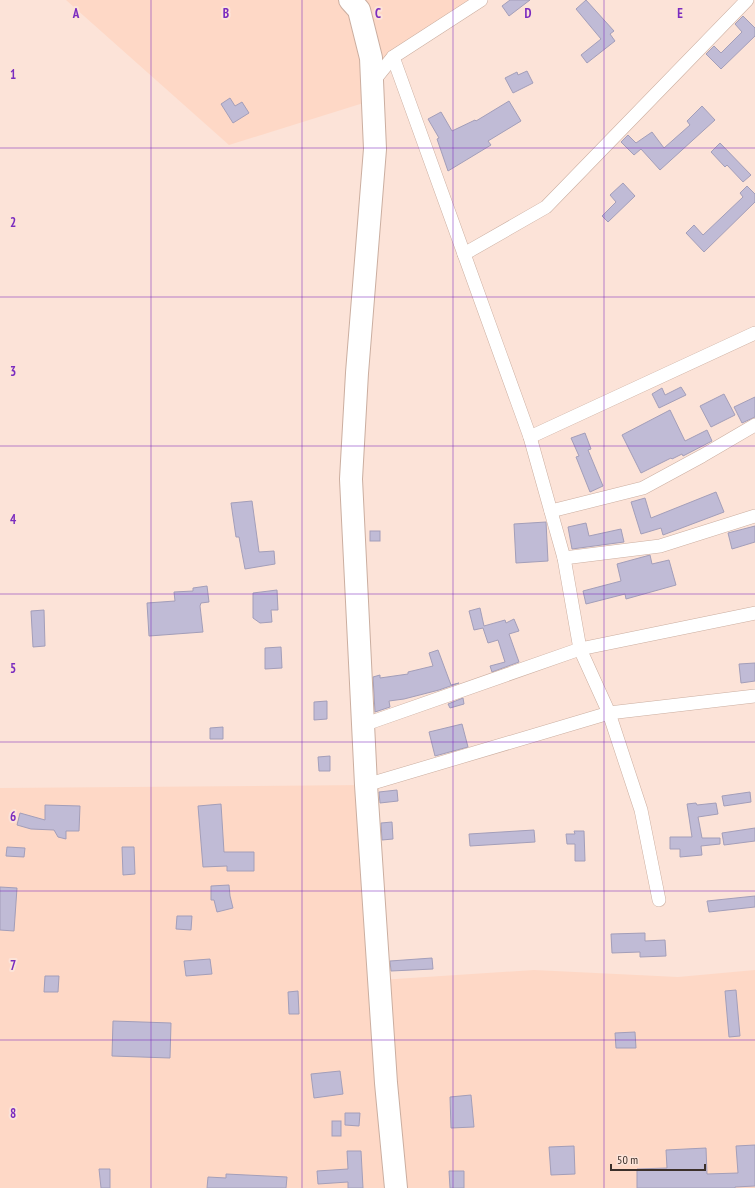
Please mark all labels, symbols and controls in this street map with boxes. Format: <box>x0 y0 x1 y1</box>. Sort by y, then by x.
text: A <box>72 5 80 22</box>
text: B <box>223 5 229 22</box>
text: C <box>375 5 381 22</box>
text: D <box>525 5 532 22</box>
text: E <box>677 5 683 22</box>
text: 1 <box>10 66 16 83</box>
text: 2 <box>10 214 16 231</box>
text: 3 <box>10 363 16 380</box>
text: 4 <box>10 511 17 528</box>
text: 5 <box>10 660 16 677</box>
text: 6 <box>10 808 16 825</box>
text: 7 <box>10 957 16 974</box>
text: 8 <box>10 1105 16 1122</box>
scale bar <box>611 1146 705 1172</box>
text: 50 m <box>617 1152 638 1167</box>

